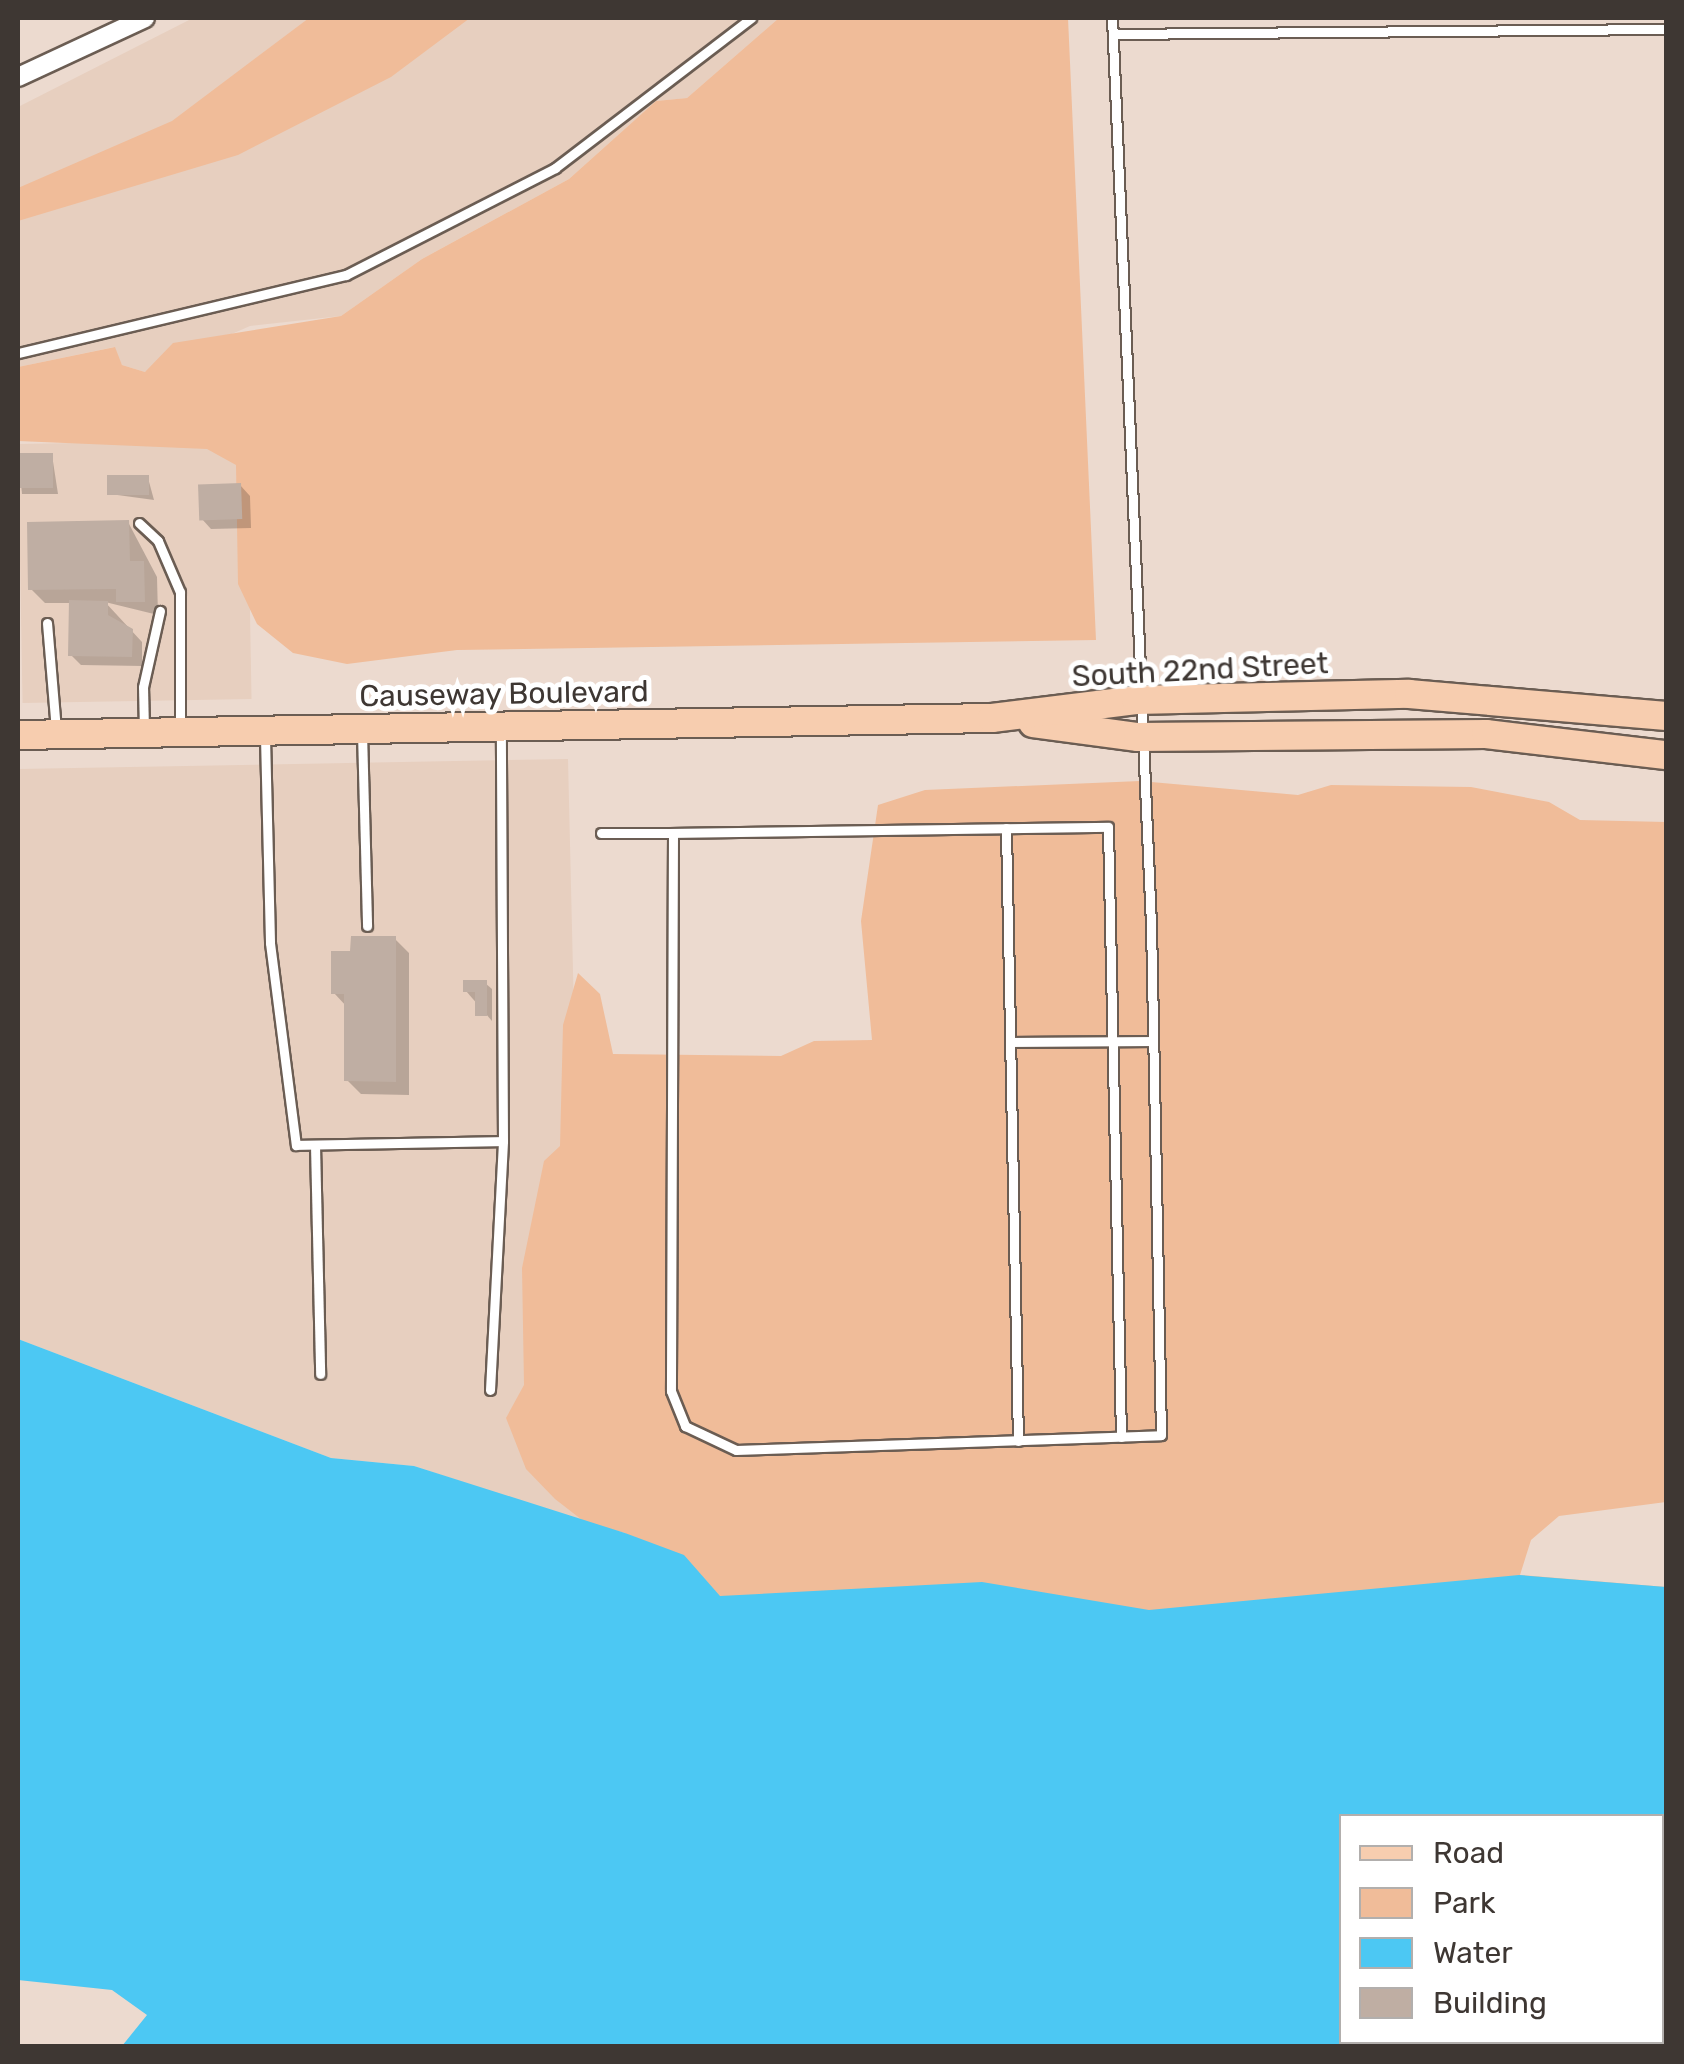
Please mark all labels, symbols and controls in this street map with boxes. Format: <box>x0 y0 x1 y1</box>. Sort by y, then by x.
street label: South 22nd Street <box>1071 645 1329 695</box>
street label: Causeway Boulevard <box>359 673 649 715</box>
legend <box>1339 1814 1664 2044</box>
text: Road <box>1433 1835 1504 1871</box>
text: Park <box>1433 1885 1495 1921</box>
text: Water <box>1433 1935 1513 1971</box>
text: Building <box>1433 1985 1547 2021</box>

